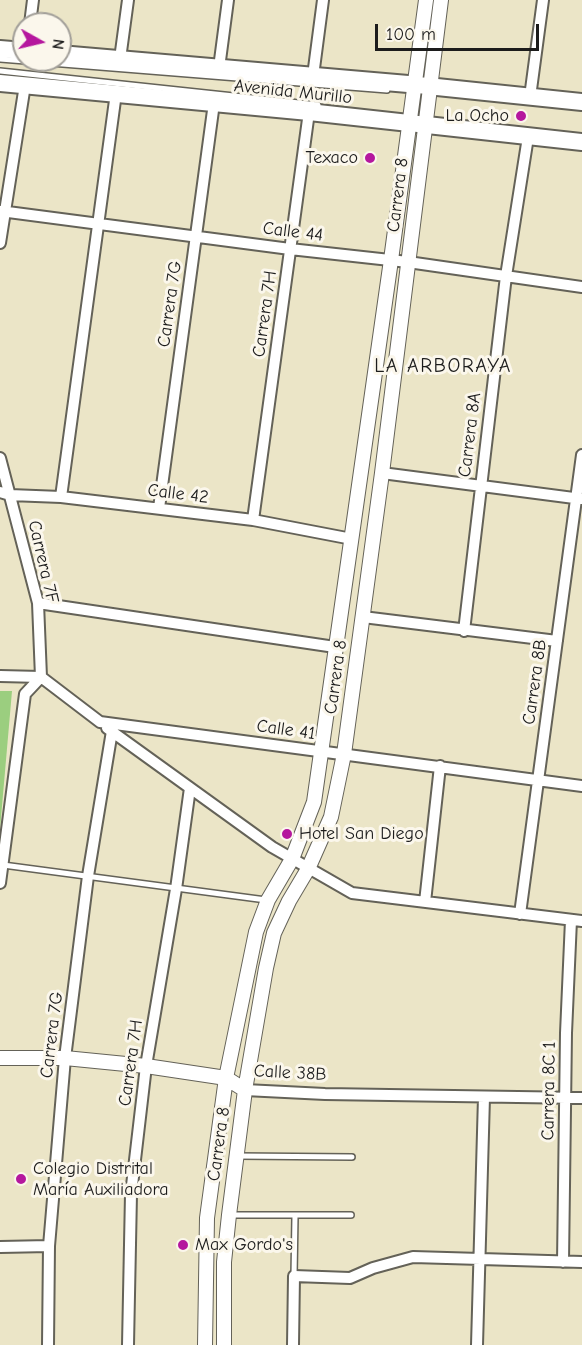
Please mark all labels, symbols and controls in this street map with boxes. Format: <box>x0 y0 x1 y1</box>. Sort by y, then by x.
north arrow <box>12 12 72 72</box>
scale bar <box>378 12 542 50</box>
text: 100 m <box>386 24 436 45</box>
text: N <box>48 38 67 51</box>
street label: Avenida Murillo <box>233 75 353 109</box>
place label: La Ocho <box>446 105 509 127</box>
marker: La Ocho <box>514 109 528 123</box>
place label: Texaco <box>305 147 358 169</box>
marker: Texaco <box>363 151 377 165</box>
street label: Carrera 8 <box>383 157 413 233</box>
street label: Calle 44 <box>262 218 324 246</box>
street label: Carrera 7G <box>153 260 187 348</box>
street label: Carrera 7H <box>248 269 282 359</box>
district label: LA ARBORAYA <box>374 354 512 378</box>
street label: Carrera 8A <box>454 391 486 479</box>
street label: Calle 42 <box>146 480 210 508</box>
street label: Carrera 7F <box>23 518 63 606</box>
street label: Carrera 8B <box>518 638 552 726</box>
street label: Carrera 8 <box>320 639 352 715</box>
street label: Calle 41 <box>255 715 317 745</box>
place label: Hotel San Diego <box>299 823 424 845</box>
marker: Hotel San Diego <box>280 827 294 841</box>
street label: Carrera 7G <box>36 991 68 1079</box>
street label: Carrera 7H <box>114 1018 148 1108</box>
street label: Carrera 8C 1 <box>537 1041 561 1141</box>
street label: Calle 38B <box>253 1060 327 1086</box>
street label: Carrera 8 <box>203 1106 235 1182</box>
place label: Colegio Distrital María Auxiliadora <box>33 1158 169 1200</box>
marker: Colegio Distrital María Auxiliadora <box>14 1172 28 1186</box>
place label: Max Gordo's <box>195 1234 293 1256</box>
marker: Max Gordo's <box>176 1238 190 1252</box>

